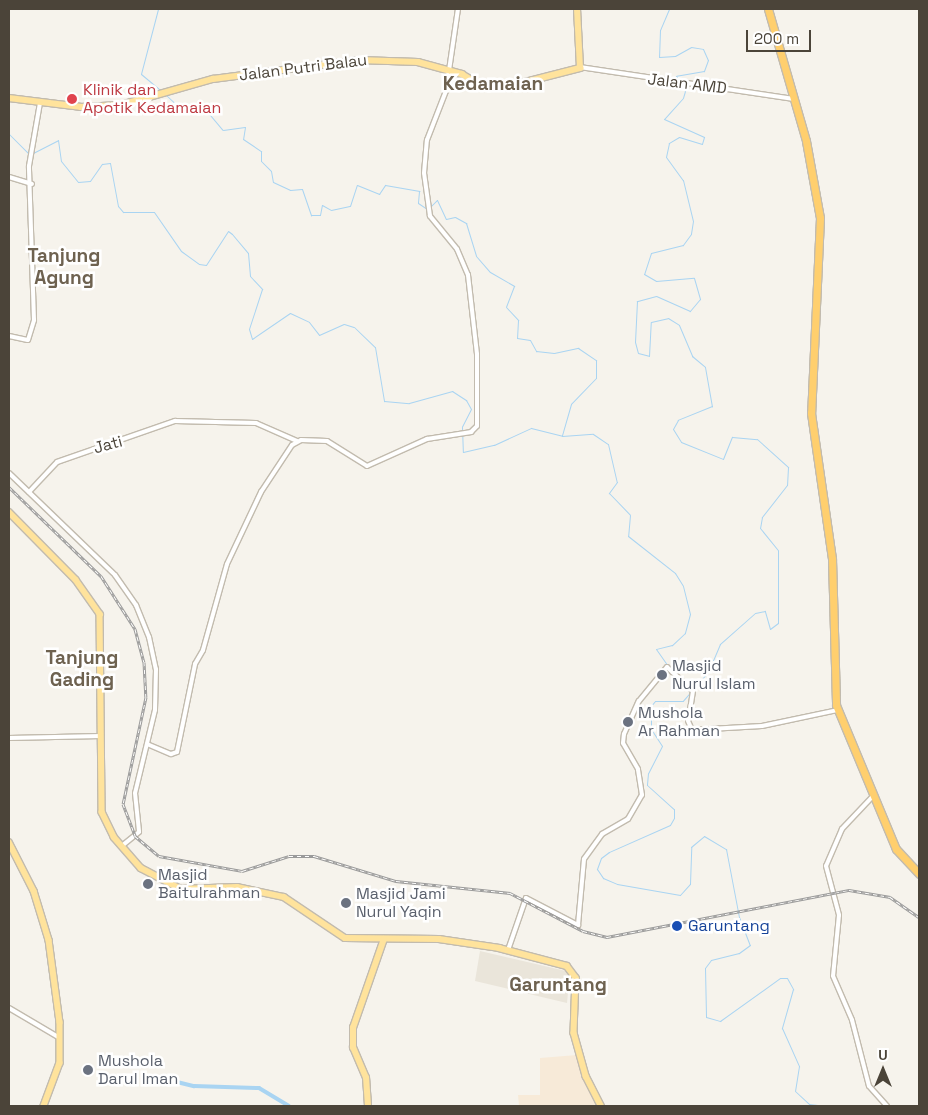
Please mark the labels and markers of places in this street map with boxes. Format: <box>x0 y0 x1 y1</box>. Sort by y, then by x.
place label: Klinik dan Apotik Kedamaian <box>83 80 221 118</box>
marker: Klinik dan Apotik Kedamaian <box>65 92 79 106</box>
place label: Masjid Nurul Islam <box>672 656 755 694</box>
marker: Masjid Nurul Islam <box>656 669 668 681</box>
place label: Mushola Ar Rahman <box>638 703 720 741</box>
marker: Mushola Ar Rahman <box>622 716 634 728</box>
place label: Masjid Baitulrahman <box>158 865 260 903</box>
marker: Masjid Baitulrahman <box>142 878 154 890</box>
place label: Masjid Jami Nurul Yaqin <box>356 884 446 922</box>
marker: Masjid Jami Nurul Yaqin <box>340 897 352 909</box>
place label: Garuntang <box>688 916 770 936</box>
marker: Garuntang <box>670 919 684 933</box>
place label: Mushola Darul Iman <box>98 1051 178 1089</box>
marker: Mushola Darul Iman <box>82 1064 94 1076</box>

